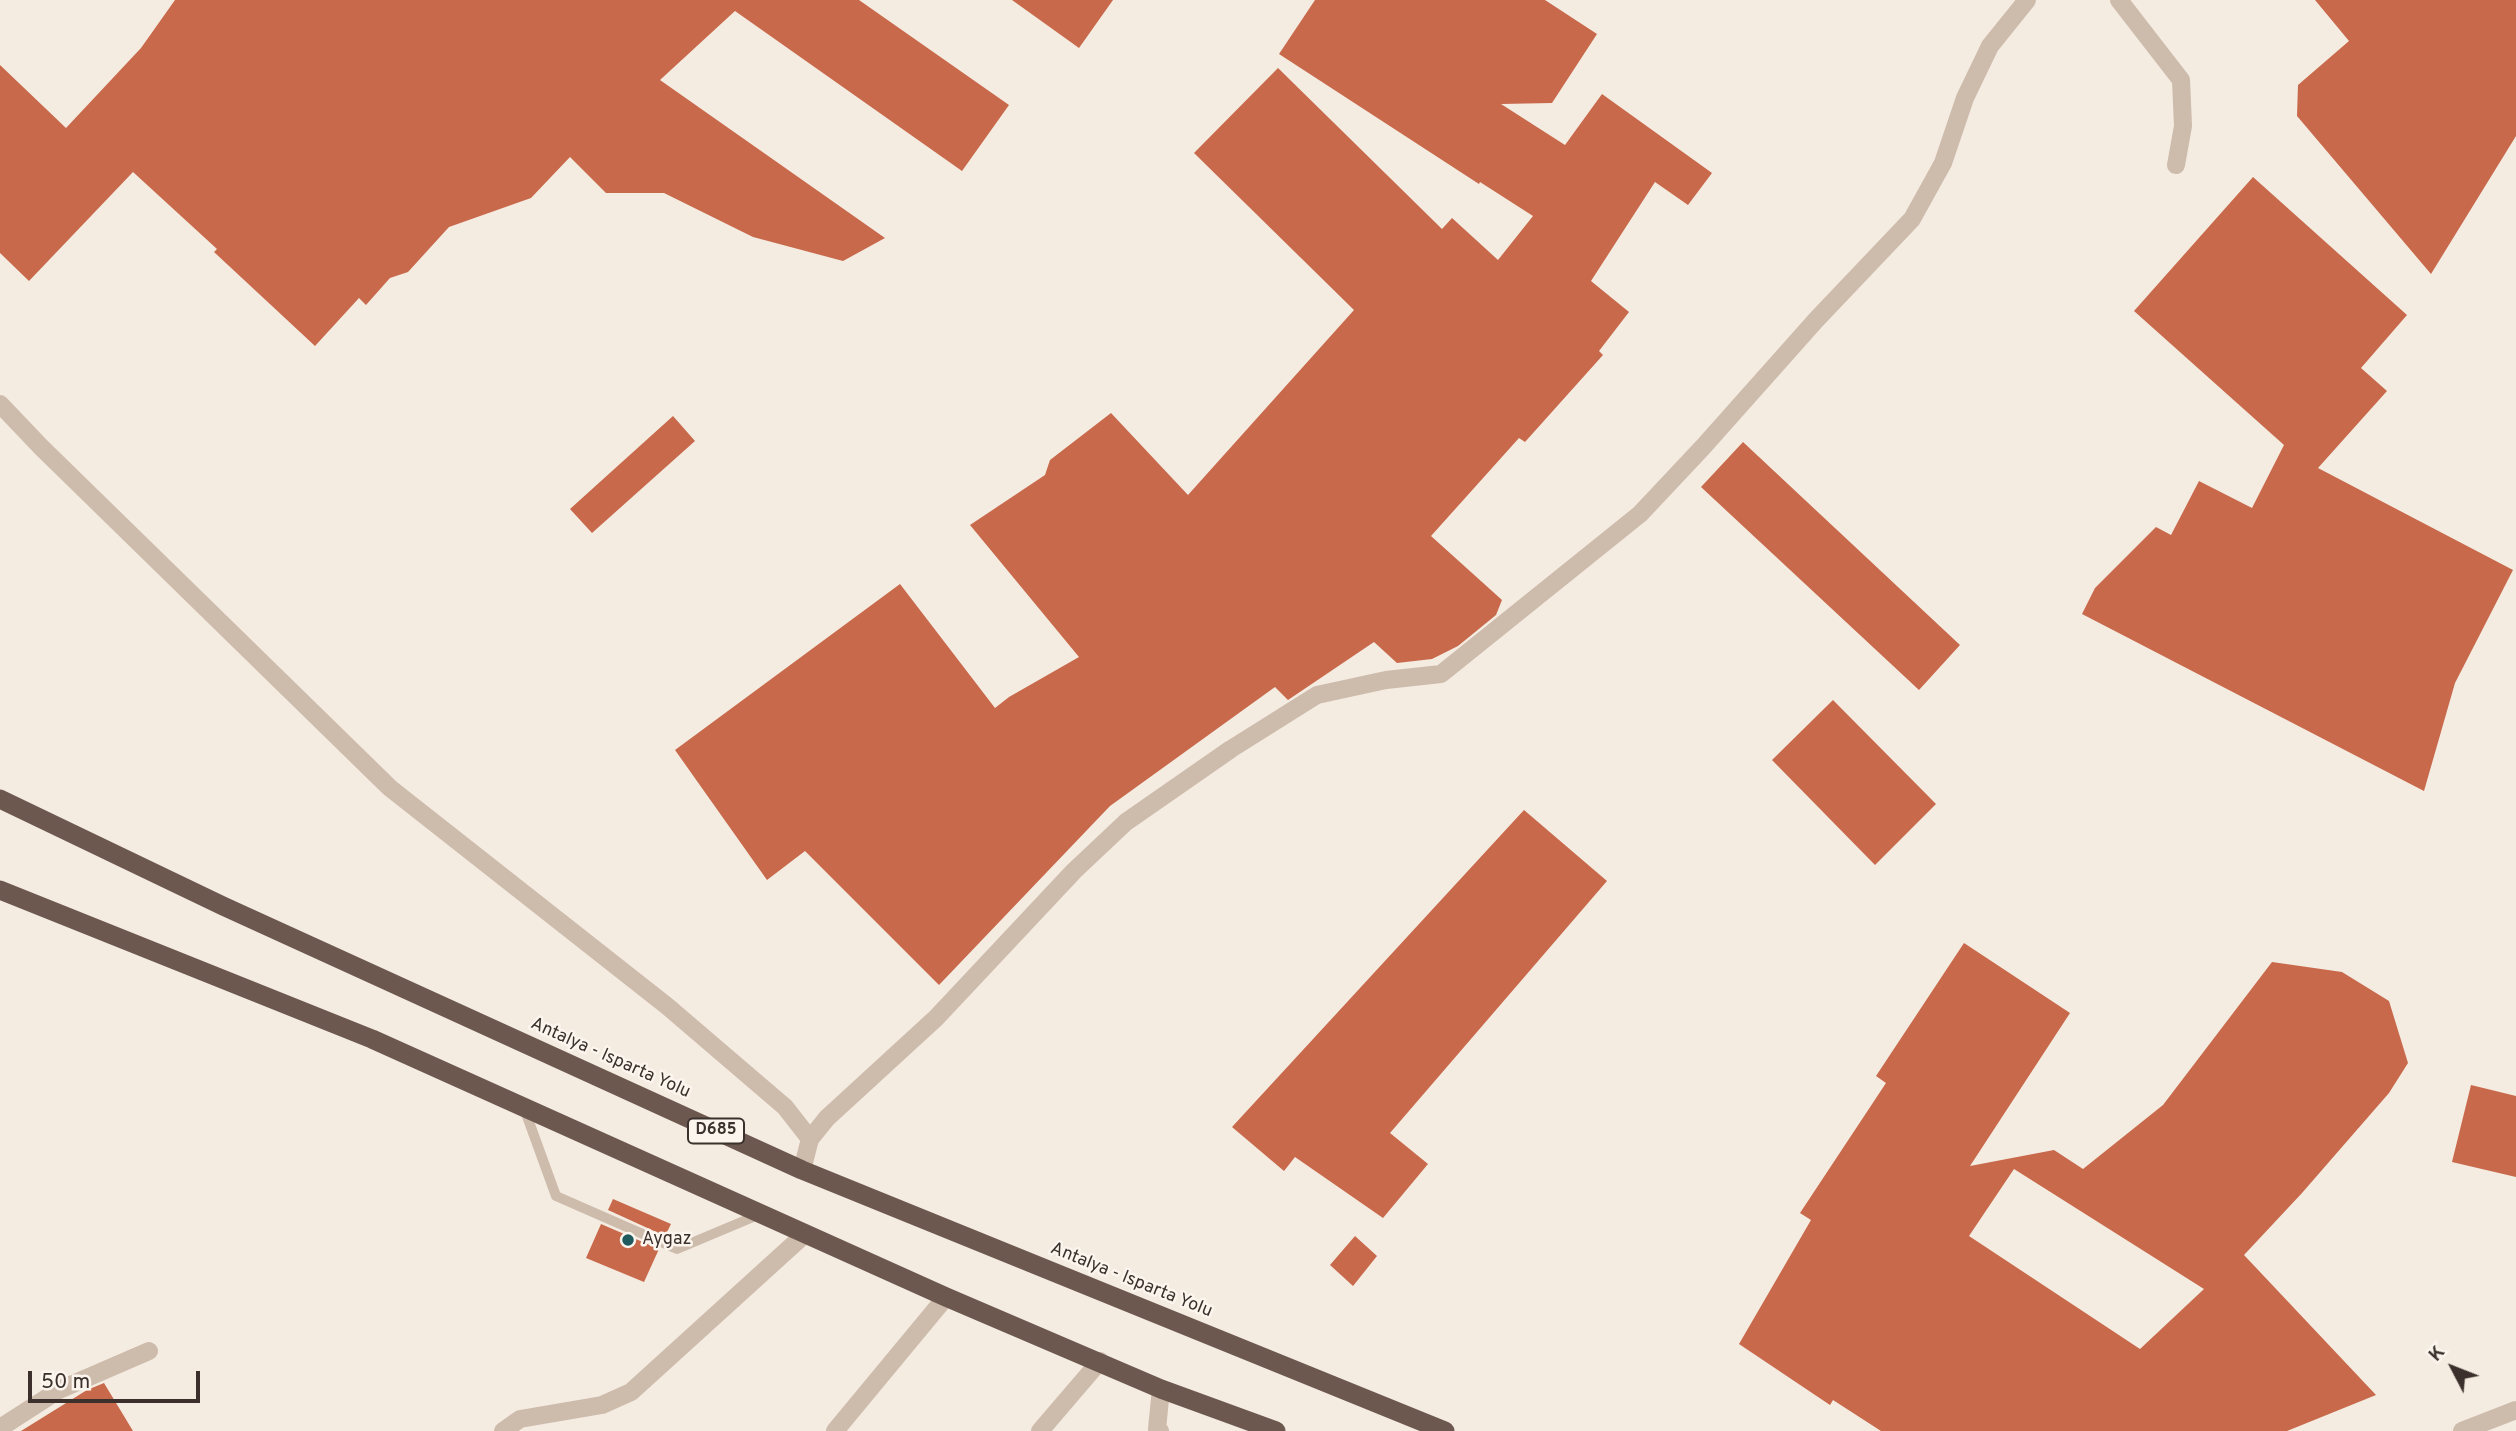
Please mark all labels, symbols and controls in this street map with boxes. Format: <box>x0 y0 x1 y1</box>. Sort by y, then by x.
street label: Antalya - Isparta Yolu <box>527 1014 693 1104</box>
road number: D685 <box>688 1119 744 1144</box>
place label: Aygaz <box>642 1229 692 1251</box>
marker: Aygaz <box>620 1232 636 1248</box>
street label: Antalya - Isparta Yolu <box>1047 1239 1215 1323</box>
north arrow <box>2418 1333 2488 1403</box>
text: K <box>2424 1341 2451 1367</box>
scale bar <box>32 1358 203 1402</box>
text: 50 m <box>41 1369 90 1396</box>

